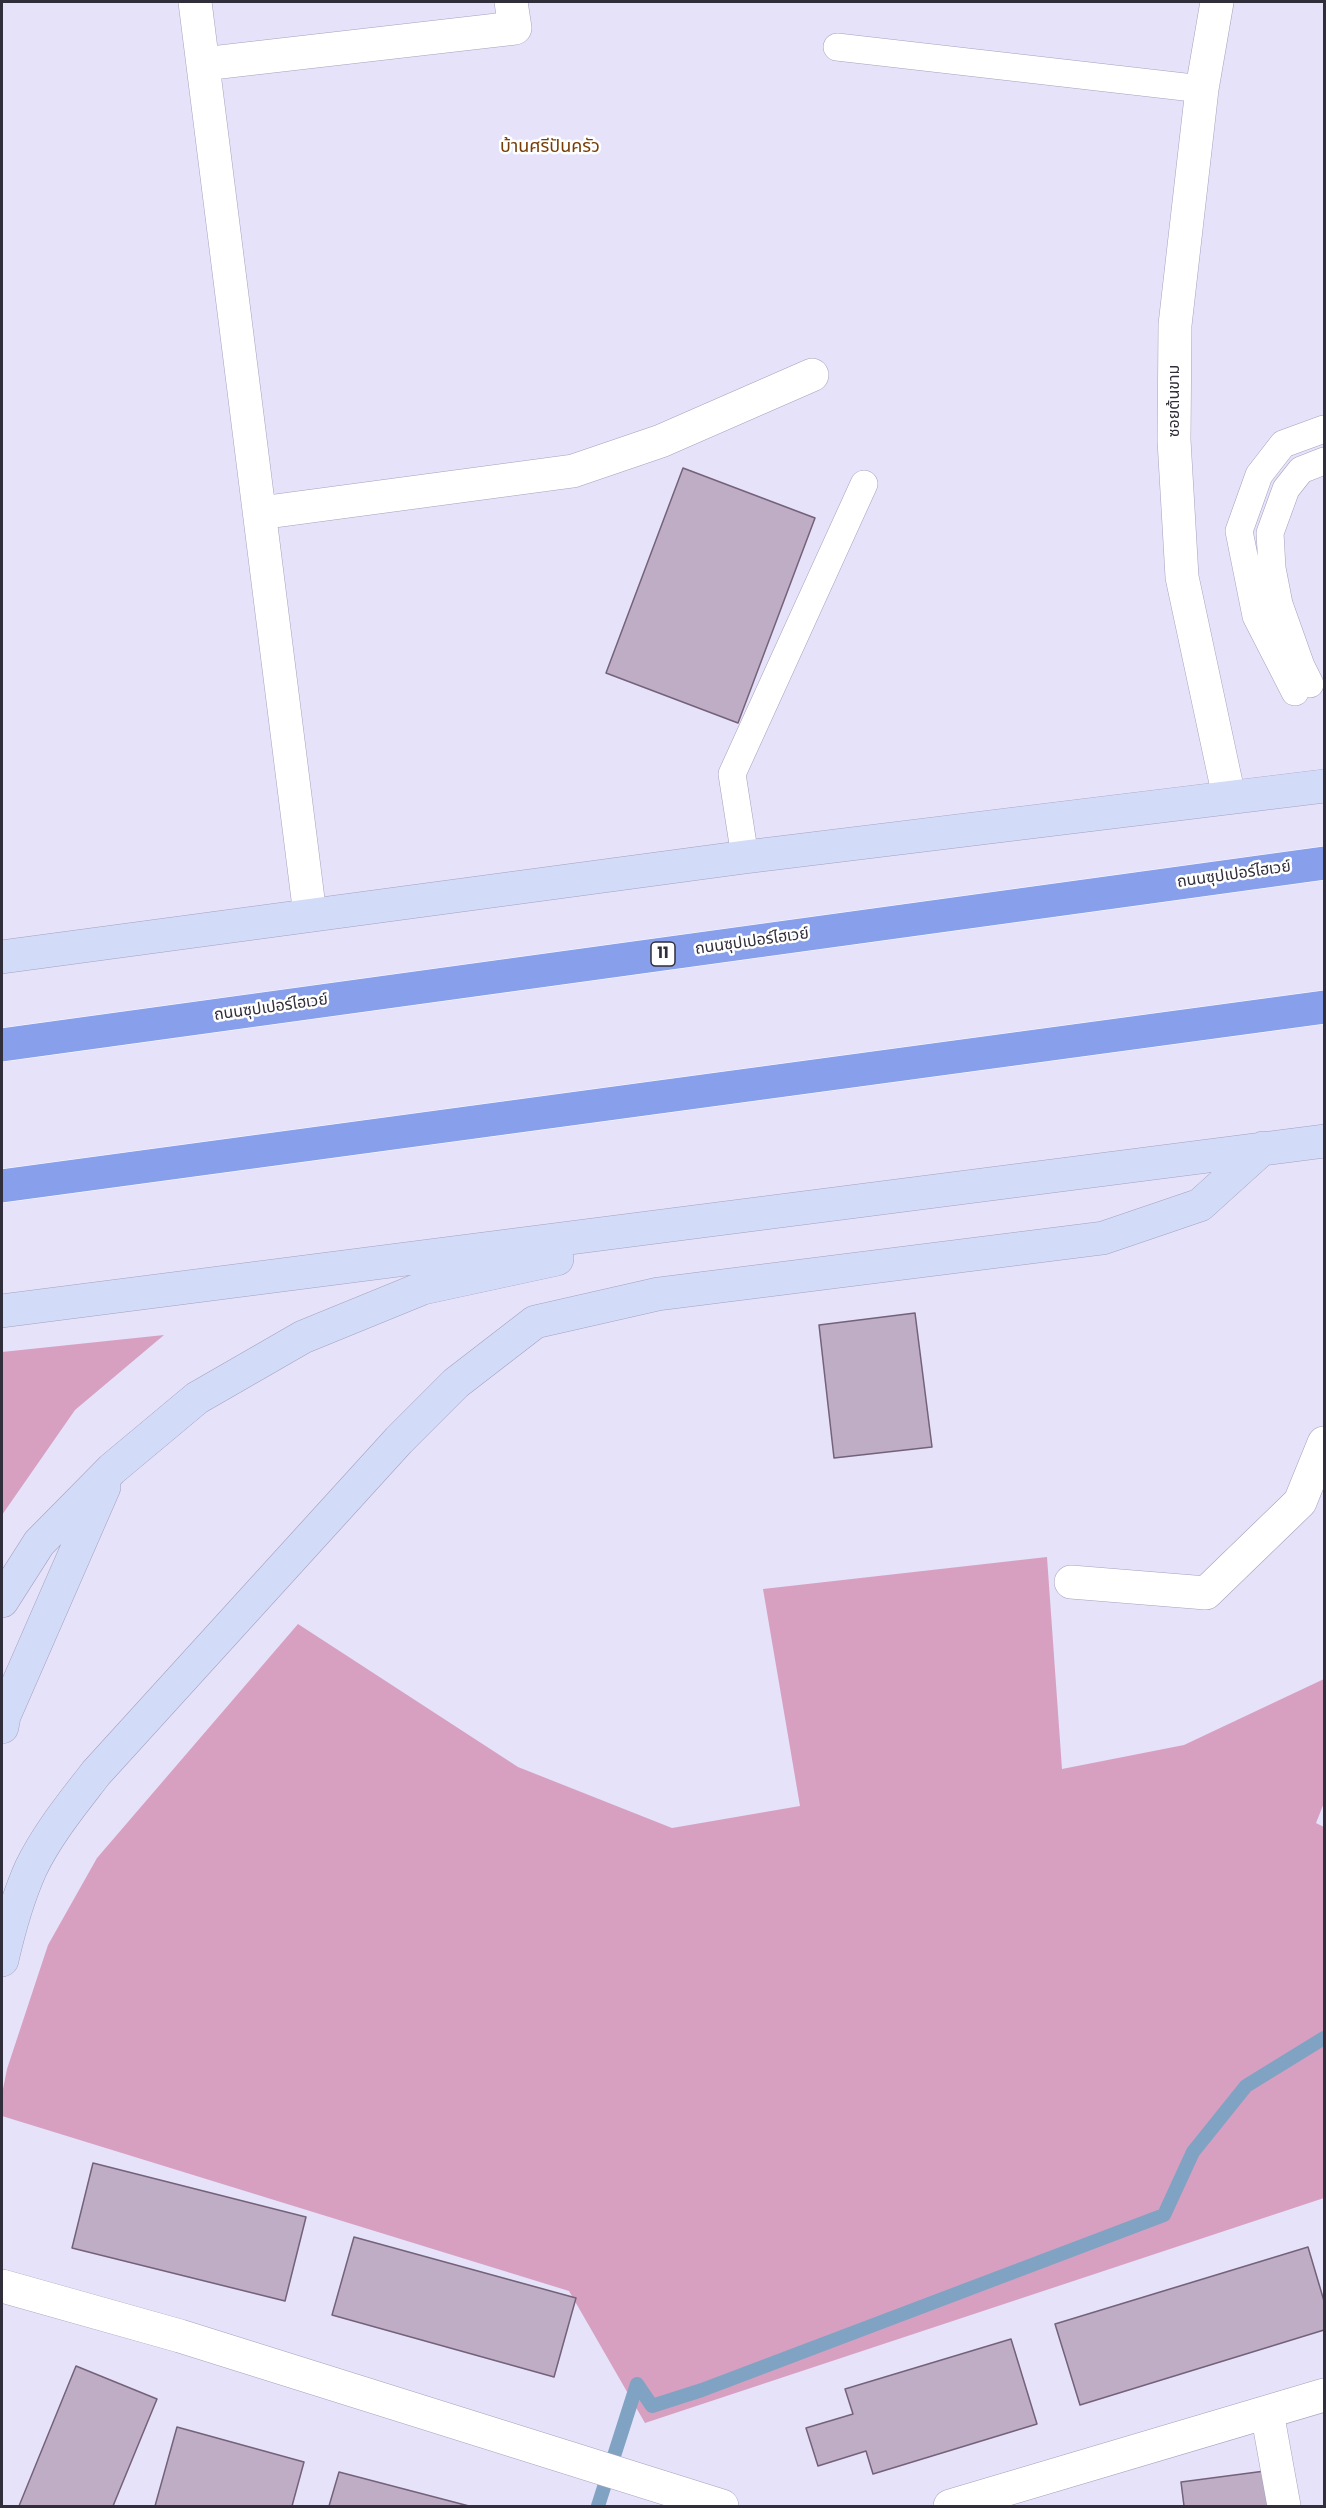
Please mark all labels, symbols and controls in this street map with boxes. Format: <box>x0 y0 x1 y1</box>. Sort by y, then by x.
district label: บ้านศรีปันครัว <box>500 136 600 158</box>
street label: ซอยต้นขาม <box>1165 365 1185 437</box>
street label: ถนนซุปเปอร์ไฮเวย์ <box>1176 858 1292 892</box>
street label: ถนนซุปเปอร์ไฮเวย์ <box>694 925 810 959</box>
road number: 11 <box>651 942 675 966</box>
street label: ถนนซุปเปอร์ไฮเวย์ <box>213 991 329 1025</box>

